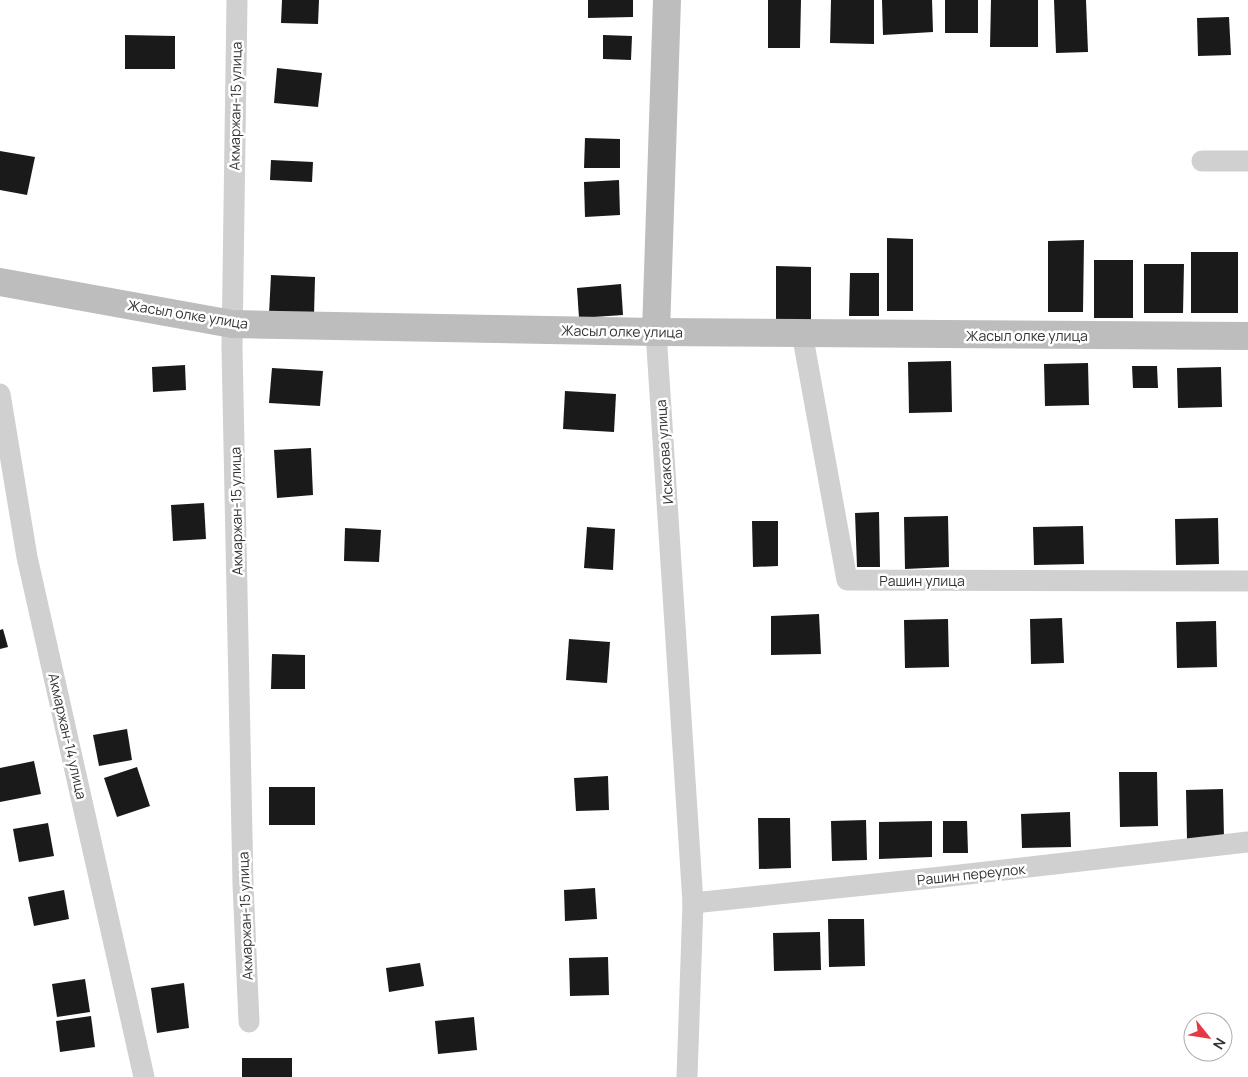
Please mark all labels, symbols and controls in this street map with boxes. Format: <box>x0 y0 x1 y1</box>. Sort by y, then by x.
street label: Акмаржан-15 улица <box>224 42 246 170</box>
street label: Жасыл олке улица <box>126 295 250 333</box>
street label: Жасыл олке улица <box>561 320 683 342</box>
street label: Жасыл олке улица <box>966 326 1088 345</box>
street label: Искакова улица <box>651 399 677 505</box>
street label: Акмаржан-15 улица <box>225 447 247 575</box>
street label: Рашин улица <box>879 571 965 590</box>
street label: Акмаржан-14 улица <box>44 671 92 801</box>
street label: Акмаржан-15 улица <box>233 851 257 981</box>
street label: Рашин переулок <box>916 859 1027 889</box>
north arrow <box>1183 1012 1233 1062</box>
text: N <box>1209 1035 1230 1053</box>

